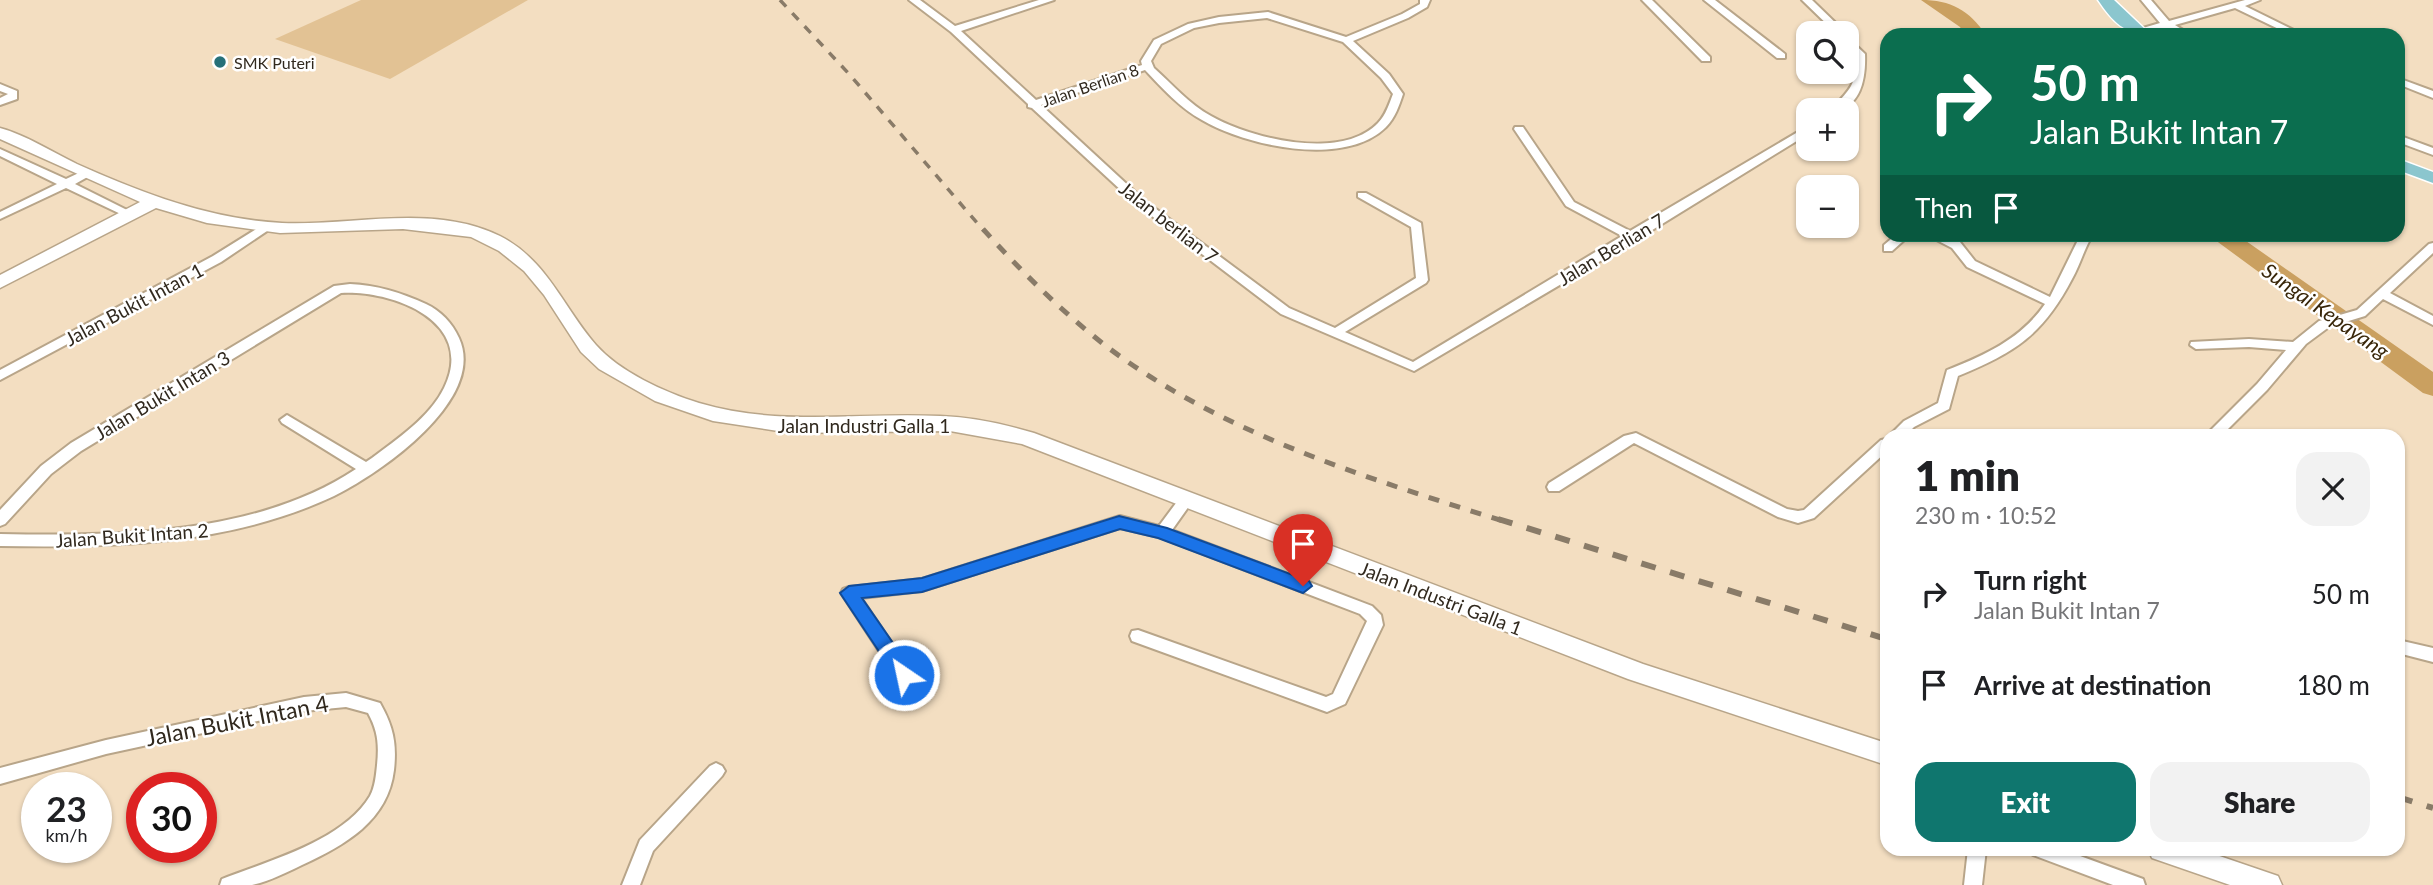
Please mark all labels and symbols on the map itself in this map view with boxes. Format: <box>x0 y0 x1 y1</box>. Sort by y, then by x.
place label: SMK Puteri <box>234 53 315 72</box>
marker: SMK Puteri <box>212 54 228 70</box>
street label: Jalan Berlian 8 <box>1039 59 1141 111</box>
street label: Jalan berlian 7 <box>1115 176 1223 268</box>
street label: Jalan Berlian 7 <box>1553 208 1669 290</box>
water label: Sungai Kepayang <box>2258 257 2395 363</box>
street label: Jalan Bukit Intan 1 <box>61 258 207 350</box>
street label: Jalan Bukit Intan 3 <box>90 346 234 444</box>
street label: Jalan Industri Galla 1 <box>778 414 950 437</box>
pin <box>1273 514 1333 586</box>
street label: Jalan Bukit Intan 2 <box>55 518 209 552</box>
street label: Jalan Industri Galla 1 <box>1356 556 1526 640</box>
position arrow <box>867 638 941 712</box>
street label: Jalan Bukit Intan 4 <box>143 689 331 751</box>
speed limit sign: 30 <box>126 772 217 863</box>

